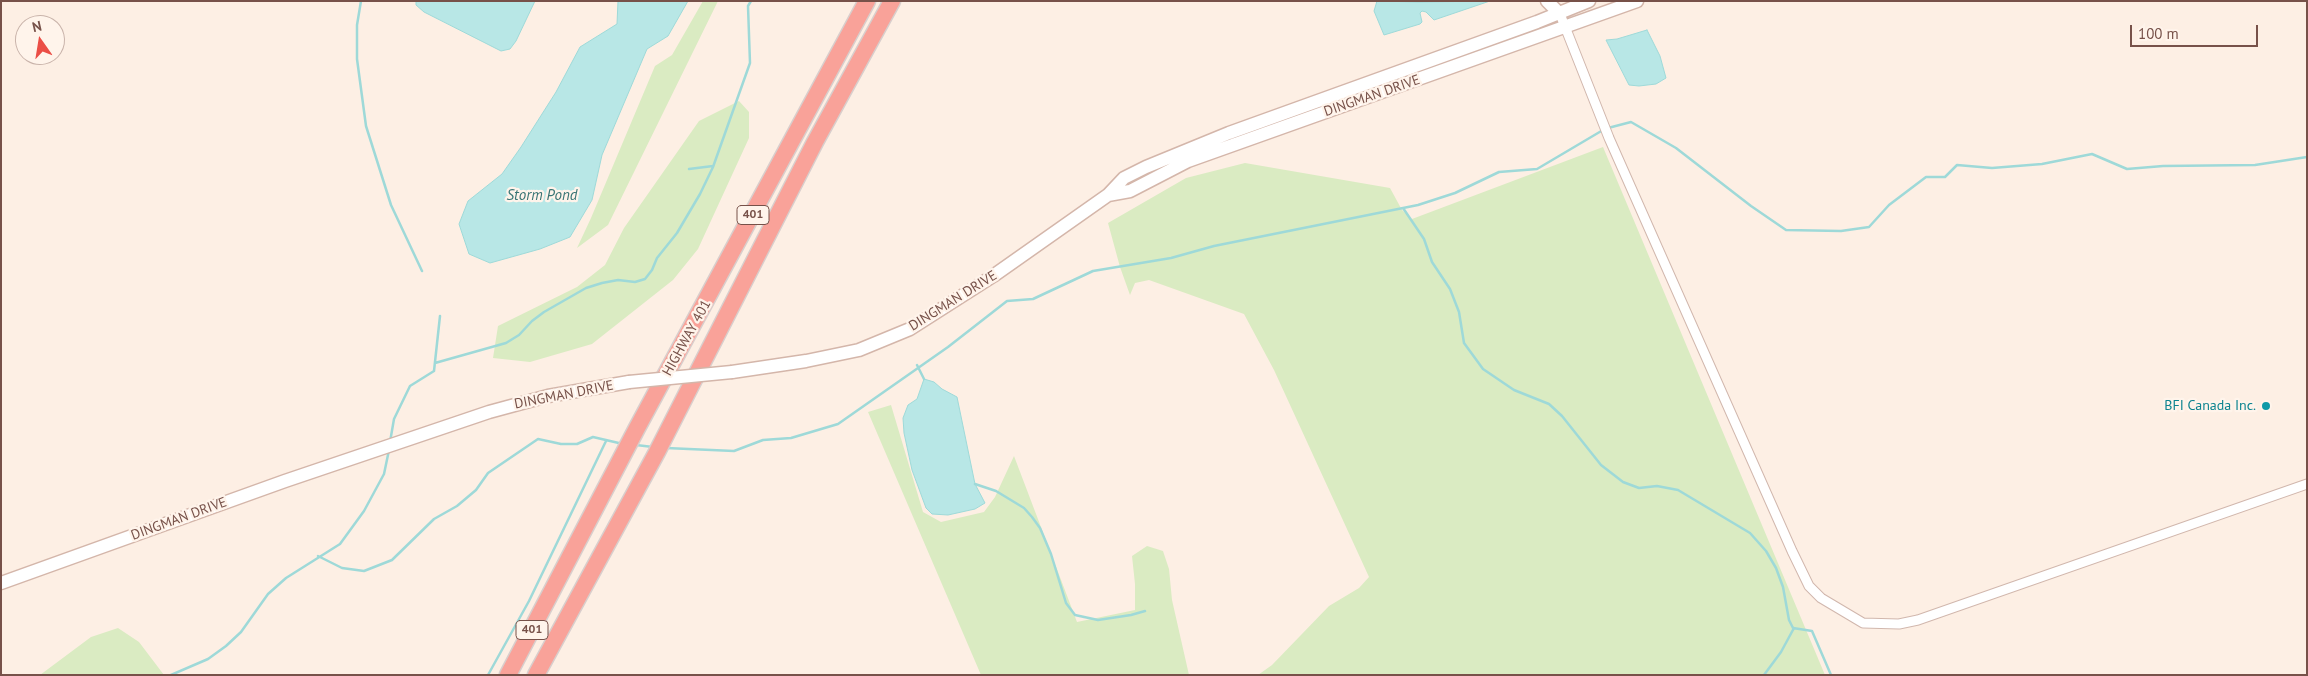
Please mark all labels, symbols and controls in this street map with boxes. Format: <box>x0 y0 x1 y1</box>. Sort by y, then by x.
north arrow <box>15 15 65 65</box>
scale bar <box>2133 15 2260 47</box>
text: N <box>30 17 43 36</box>
text: 100 m <box>2138 24 2179 43</box>
street label: DINGMAN DRIVE <box>1322 72 1422 120</box>
water label: Storm Pond <box>507 187 577 205</box>
road number: 401 <box>737 206 769 224</box>
street label: DINGMAN DRIVE <box>906 267 1000 335</box>
street label: HIGHWAY 401 <box>659 297 715 379</box>
street label: DINGMAN DRIVE <box>513 377 615 413</box>
place label: BFI Canada Inc. <box>2164 398 2256 414</box>
marker: BFI Canada Inc. <box>2260 400 2272 412</box>
street label: DINGMAN DRIVE <box>129 494 229 544</box>
road number: 401 <box>516 620 548 640</box>

